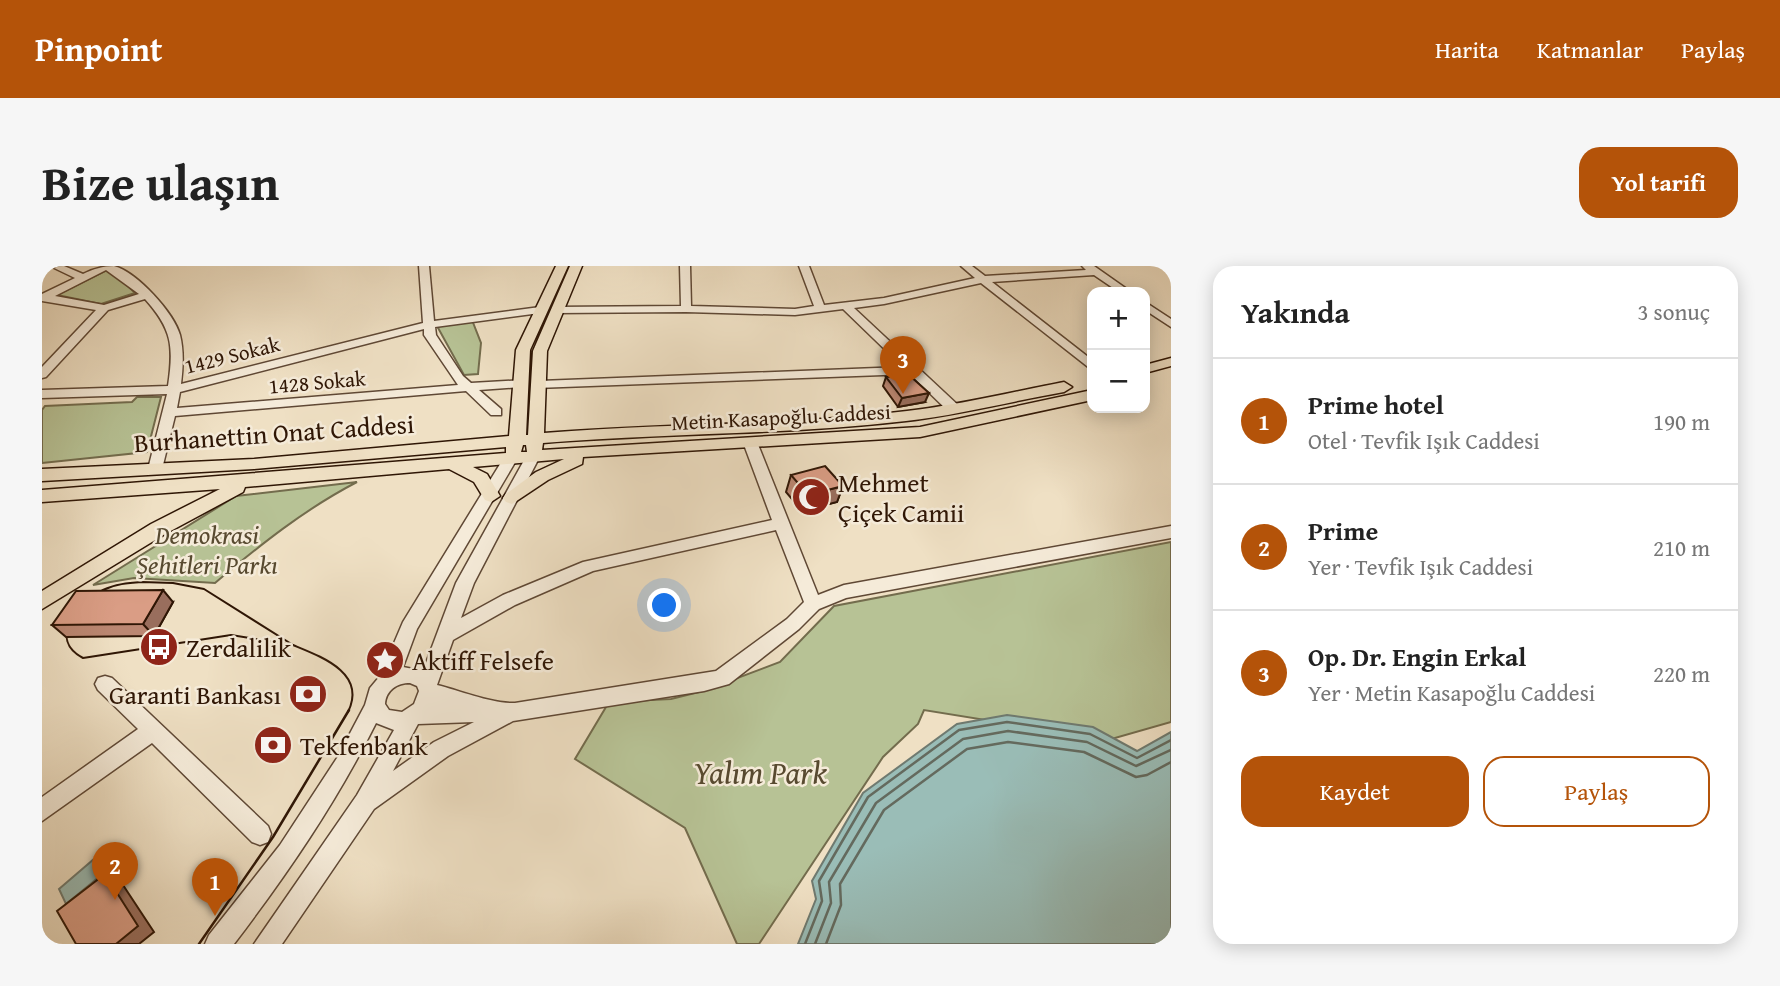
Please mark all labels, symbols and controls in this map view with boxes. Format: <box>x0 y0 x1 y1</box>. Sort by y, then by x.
text: Pinpoint <box>35 25 162 73</box>
text: Harita <box>1435 32 1499 67</box>
text: Katmanlar <box>1537 32 1643 67</box>
text: Paylaş <box>1681 32 1745 67</box>
text: Bize ulaşın <box>42 146 279 218</box>
button: Yol tarifi <box>1579 147 1738 218</box>
map controls <box>1087 287 1150 413</box>
button: + <box>1087 287 1150 350</box>
text: Yakında <box>1241 290 1350 334</box>
text: 3 sonuç <box>1637 295 1710 328</box>
street label: 1429 Sokak <box>181 328 283 382</box>
pin: 3 <box>880 336 926 394</box>
button: − <box>1087 350 1150 413</box>
street label: 1428 Sokak <box>267 362 367 402</box>
text: Prime hotel <box>1308 385 1444 424</box>
street label: Metin Kasapoğlu Caddesi <box>671 396 892 438</box>
street label: Burhanettin Onat Caddesi <box>133 404 415 462</box>
text: 1 <box>1258 405 1270 438</box>
text: 190 m <box>1653 405 1710 438</box>
text: Otel · Tevfik Işık Caddesi <box>1308 424 1540 457</box>
place label: Mehmet Çiçek Camii <box>838 463 964 532</box>
mosque icon: Mehmet Çiçek Camii <box>790 476 832 518</box>
text: Prime <box>1308 511 1378 550</box>
park label: Demokrasi Şehitleri Parkı <box>136 515 278 584</box>
text: 2 <box>1258 531 1270 564</box>
text: 210 m <box>1653 531 1710 564</box>
text: Yer · Tevfik Işık Caddesi <box>1308 550 1533 583</box>
your location <box>647 588 681 622</box>
bus stop icon: Zerdalilik <box>138 626 180 668</box>
place label: Zerdalilik <box>186 628 292 667</box>
text: Op. Dr. Engin Erkal <box>1308 637 1526 676</box>
place icon: Aktiff Felsefe <box>364 639 406 681</box>
place label: Aktiff Felsefe <box>412 641 554 680</box>
text: 3 <box>1258 657 1270 690</box>
text: 220 m <box>1653 657 1710 690</box>
bank icon: Garanti Bankası <box>287 673 329 715</box>
place label: Garanti Bankası <box>109 675 281 714</box>
text: Yer · Metin Kasapoğlu Caddesi <box>1308 676 1595 709</box>
bank icon: Tekfenbank <box>252 724 294 766</box>
place label: Tekfenbank <box>300 726 428 765</box>
park label: Yalım Park <box>693 749 827 796</box>
button: Kaydet <box>1241 756 1469 827</box>
button: Paylaş <box>1483 756 1710 827</box>
pin: 2 <box>92 842 138 900</box>
pin: 1 <box>192 858 238 916</box>

